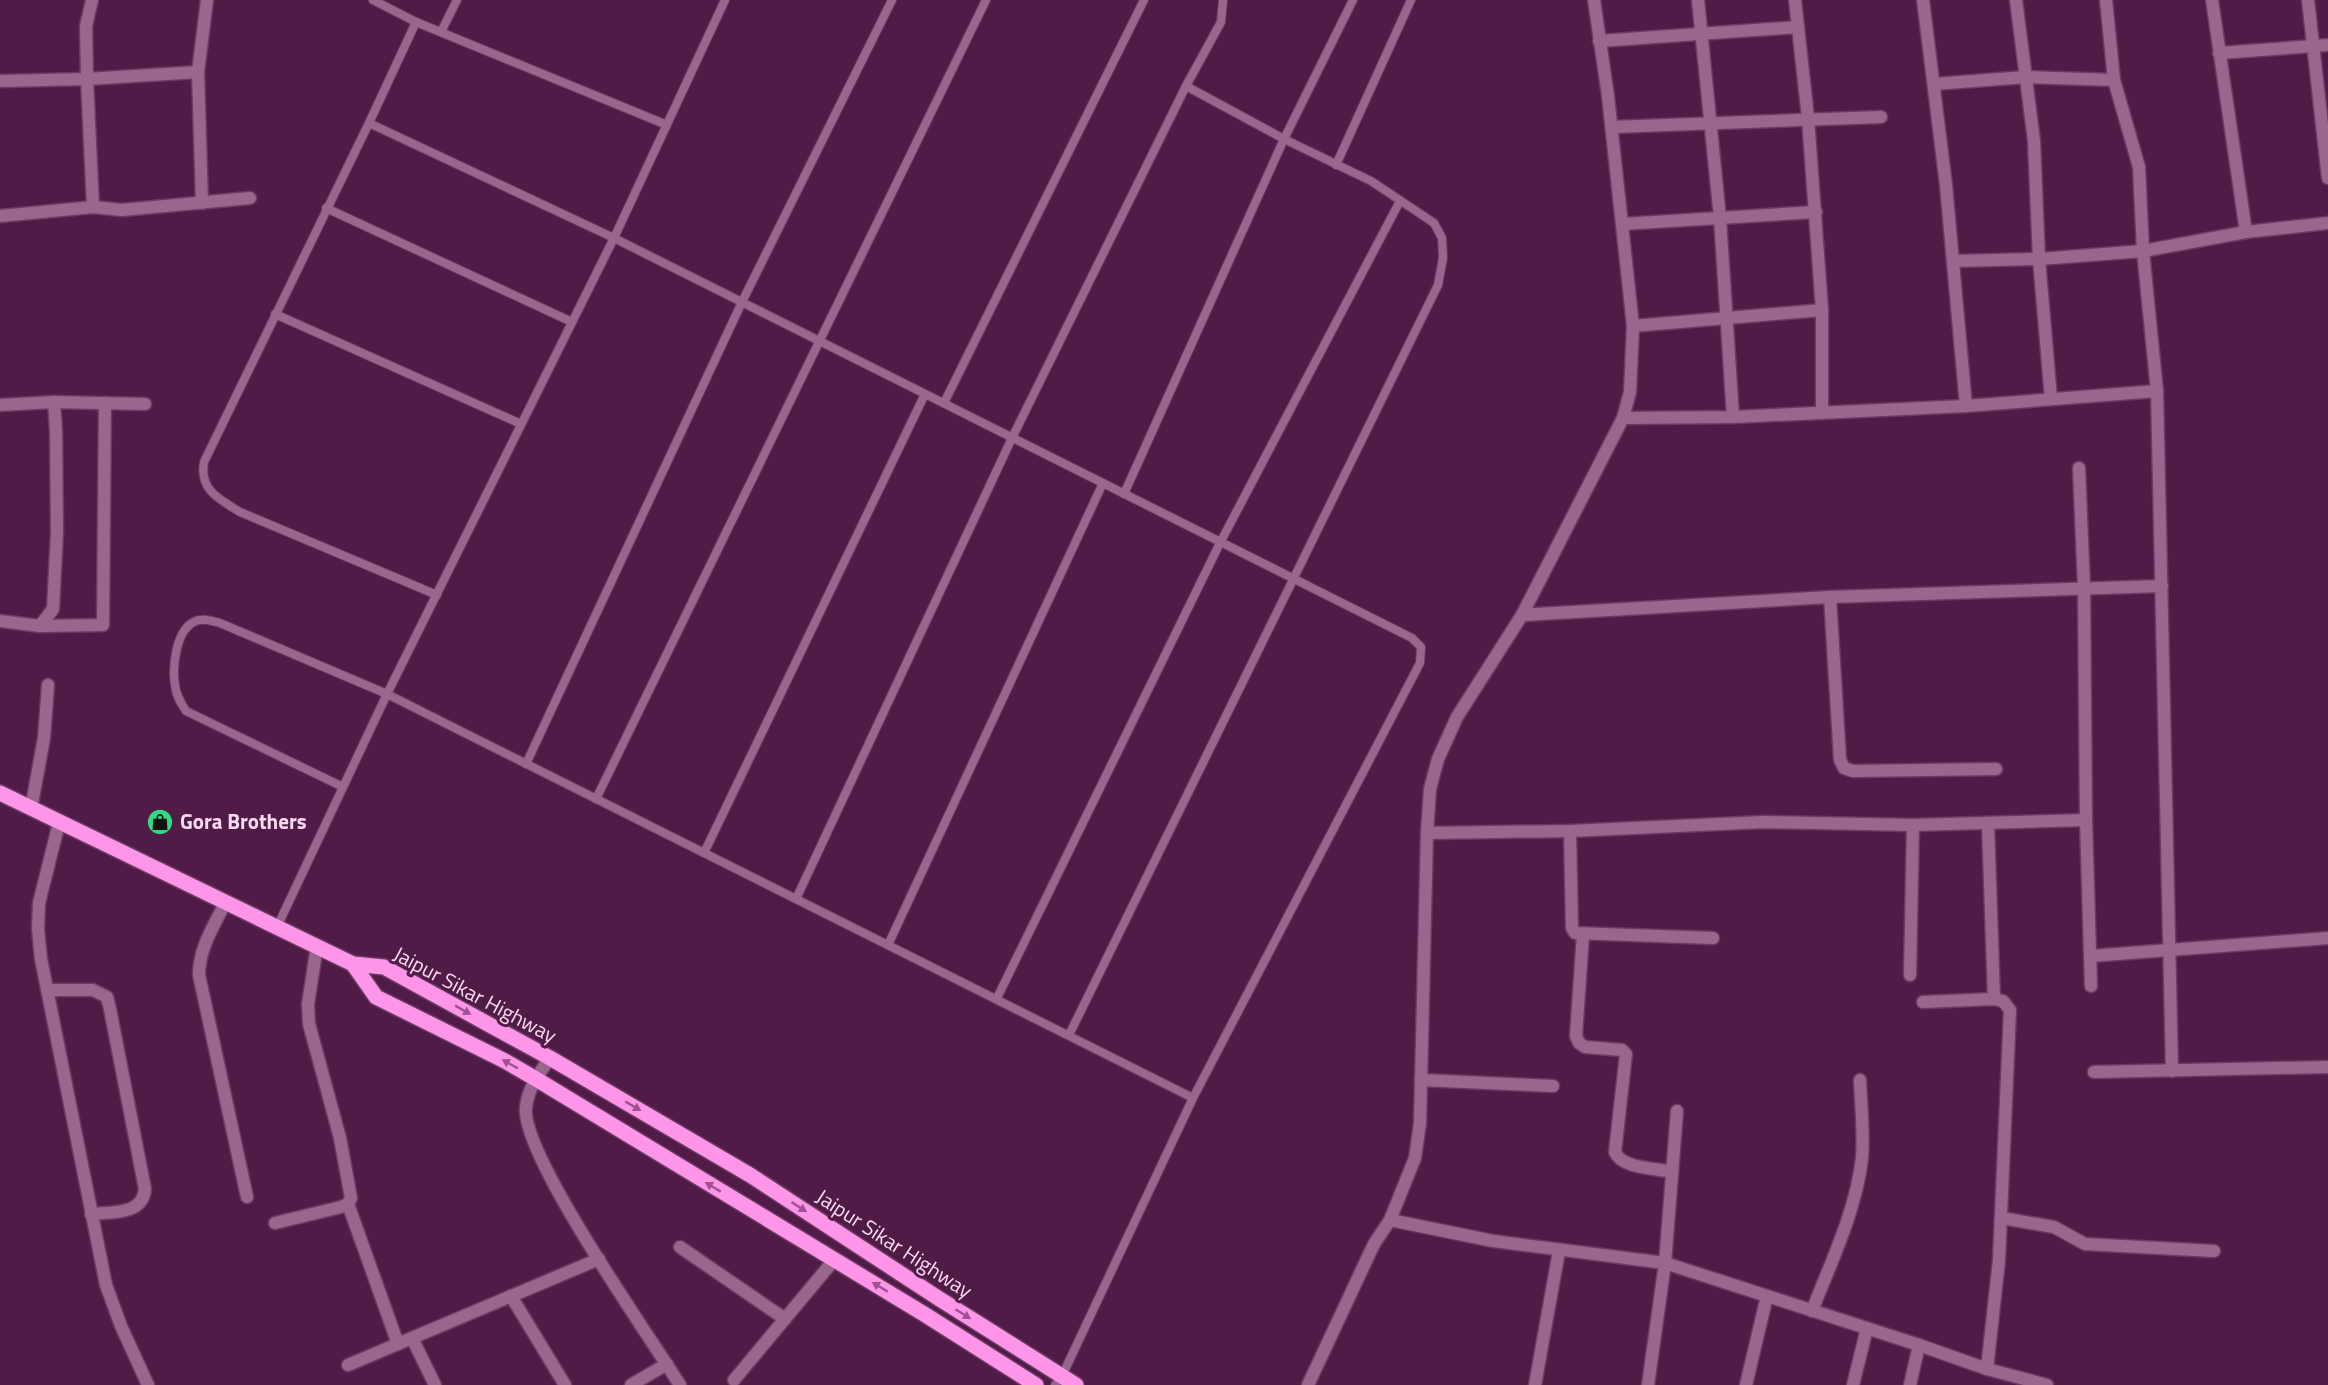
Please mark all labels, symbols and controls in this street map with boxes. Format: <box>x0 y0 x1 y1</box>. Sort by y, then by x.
place label: Gora Brothers <box>180 805 307 837</box>
shop icon: Gora Brothers <box>145 807 175 837</box>
street label: Jaipur Sikar Highway <box>388 938 563 1051</box>
one-way arrow <box>455 1005 472 1015</box>
one-way arrow <box>501 1059 518 1069</box>
one-way arrow <box>625 1101 642 1111</box>
street label: Jaipur Sikar Highway <box>810 1180 979 1306</box>
one-way arrow <box>705 1181 721 1192</box>
one-way arrow <box>791 1201 807 1213</box>
one-way arrow <box>872 1282 888 1293</box>
one-way arrow <box>955 1308 971 1319</box>

